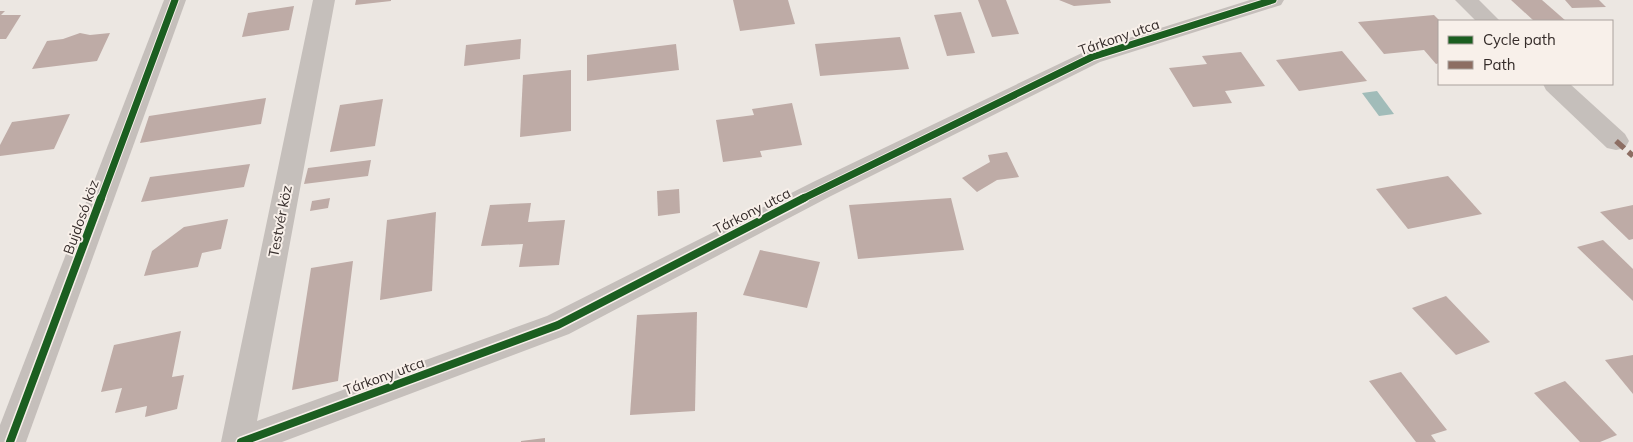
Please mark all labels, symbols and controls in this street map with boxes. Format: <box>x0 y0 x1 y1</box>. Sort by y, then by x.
street label: Tárkony utca <box>1076 15 1162 59</box>
legend <box>1438 20 1613 85</box>
text: Cycle path <box>1483 30 1556 49</box>
text: Path <box>1483 55 1515 74</box>
street label: Bujdosó köz <box>59 177 103 257</box>
street label: Testvér köz <box>264 184 296 258</box>
street label: Tárkony utca <box>710 184 794 238</box>
street label: Tárkony utca <box>341 353 427 399</box>

